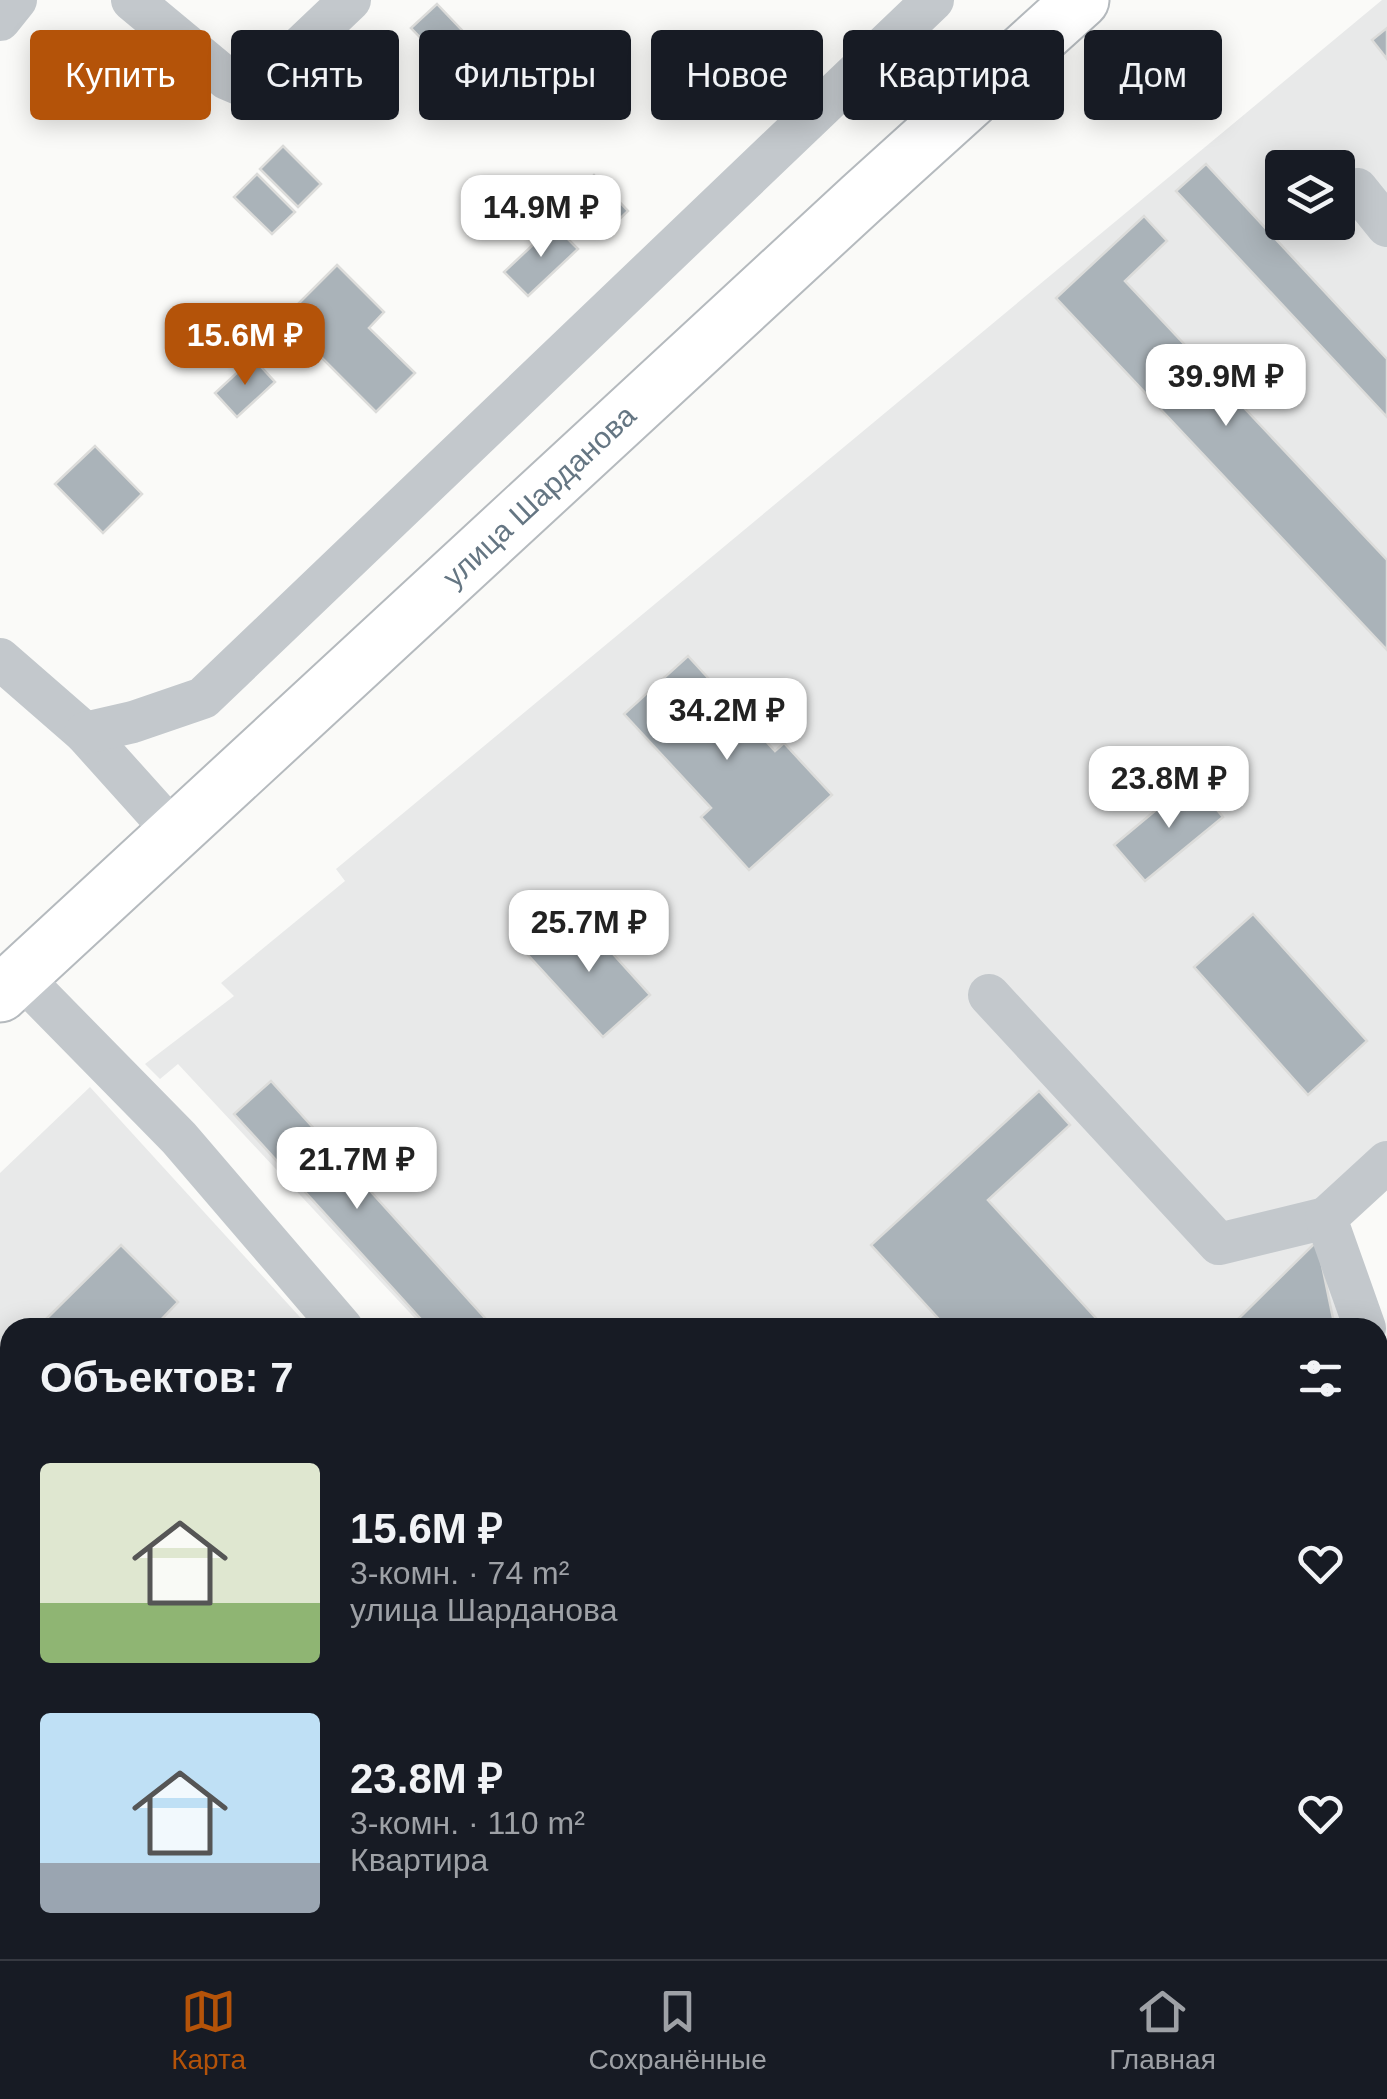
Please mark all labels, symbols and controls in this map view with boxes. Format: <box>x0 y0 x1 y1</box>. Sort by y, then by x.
chip: Купить <box>30 30 211 120</box>
chip: Снять <box>231 30 399 120</box>
chip: Фильтры <box>419 30 631 120</box>
chip: Новое <box>651 30 823 120</box>
chip: Квартира <box>843 30 1064 120</box>
chip: Дом <box>1084 30 1222 120</box>
map controls <box>1265 150 1355 240</box>
button: layers <box>1265 150 1355 240</box>
pin: 14.9M ₽ <box>449 175 633 260</box>
text: 14.9M ₽ <box>483 189 599 225</box>
pin: 15.6M ₽ <box>153 303 337 388</box>
text: 15.6M ₽ <box>187 317 303 353</box>
pin: 39.9M ₽ <box>1134 344 1318 429</box>
text: 39.9M ₽ <box>1168 358 1284 394</box>
street label: улица Шарданова <box>436 398 642 594</box>
pin: 34.2M ₽ <box>635 678 819 763</box>
text: 34.2M ₽ <box>669 692 785 728</box>
pin: 23.8M ₽ <box>1077 746 1261 831</box>
text: 23.8M ₽ <box>1111 760 1227 796</box>
pin: 25.7M ₽ <box>497 890 681 975</box>
text: 25.7M ₽ <box>531 904 647 940</box>
pin: 21.7M ₽ <box>265 1127 449 1212</box>
text: 21.7M ₽ <box>299 1141 415 1177</box>
icon: filters <box>1293 1351 1348 1406</box>
text: Объектов: 7 <box>40 1354 294 1401</box>
icon: home <box>120 1503 240 1623</box>
text: 15.6M ₽ <box>350 1505 503 1552</box>
icon: heart <box>1293 1536 1348 1591</box>
text: 3-комн. · 74 m² <box>350 1555 569 1591</box>
text: улица Шарданова <box>350 1592 617 1628</box>
icon: home <box>120 1753 240 1873</box>
text: 23.8M ₽ <box>350 1755 503 1802</box>
icon: heart <box>1293 1786 1348 1841</box>
text: 3-комн. · 110 m² <box>350 1805 585 1841</box>
text: Квартира <box>350 1842 488 1878</box>
tab: Карта <box>171 1984 246 2076</box>
tab: Сохранённые <box>589 1984 767 2076</box>
tab: Главная <box>1109 1984 1216 2076</box>

